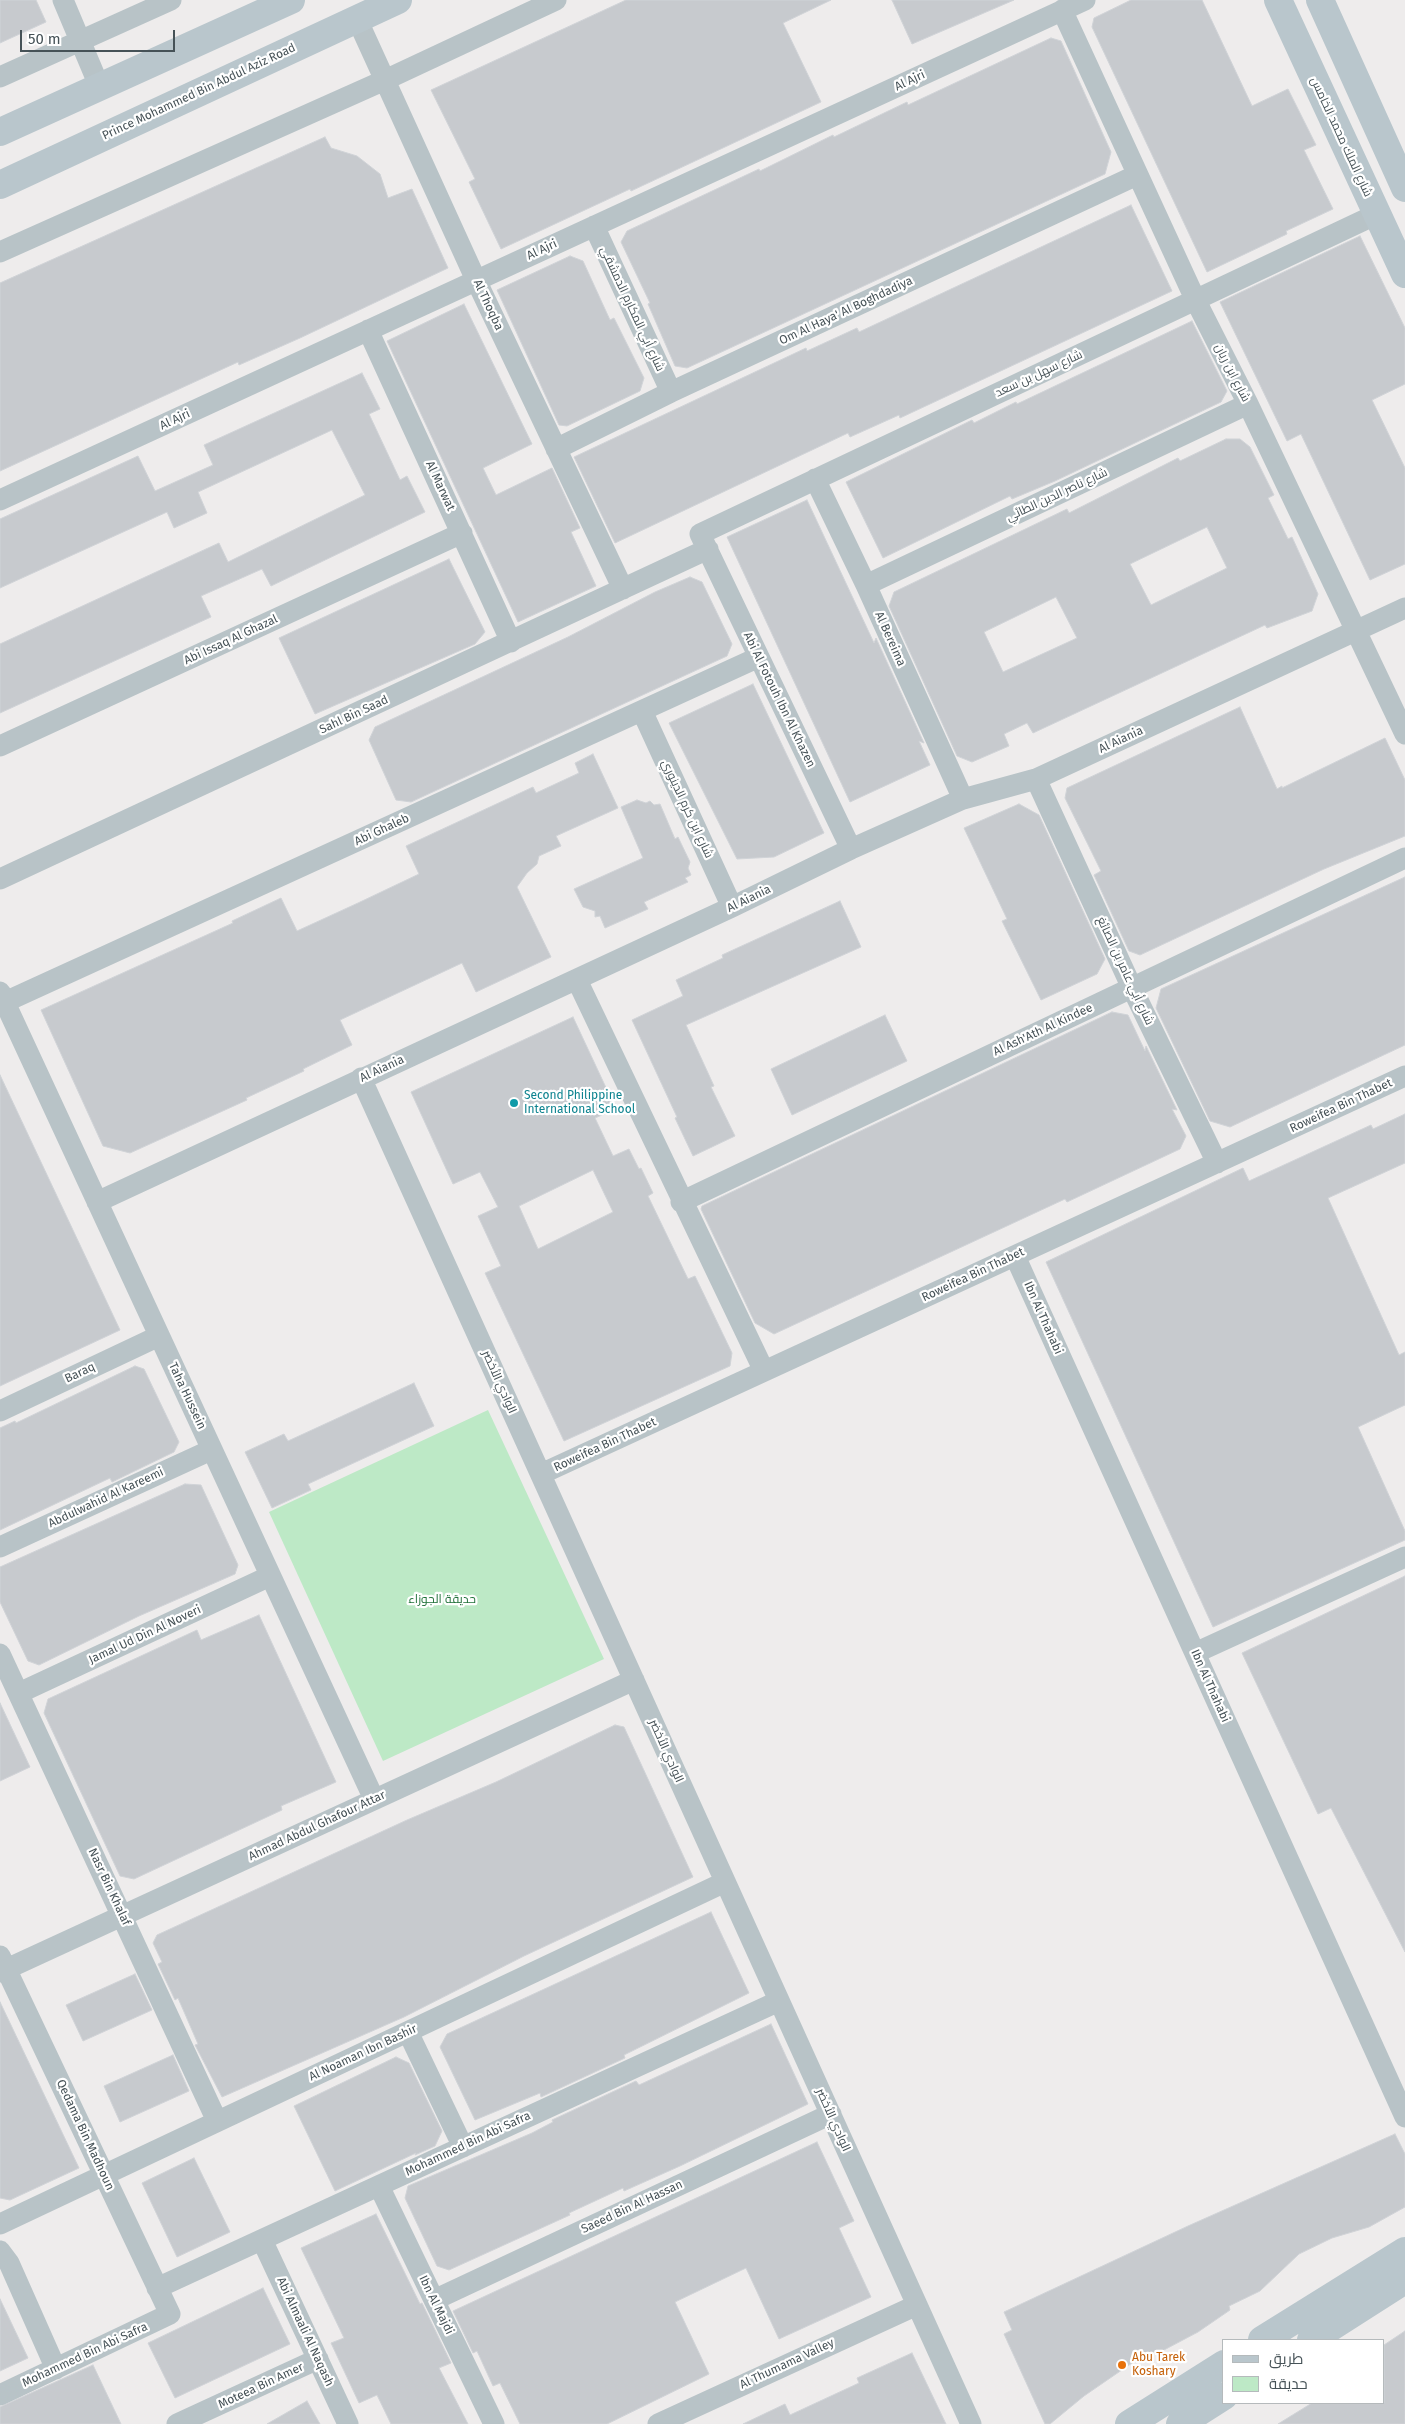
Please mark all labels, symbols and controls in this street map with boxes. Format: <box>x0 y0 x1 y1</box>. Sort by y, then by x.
scale bar <box>22 20 178 52</box>
text: 50 m <box>28 30 61 48</box>
street label: Prince Mohammed Bin Abdul Aziz Road <box>100 41 298 143</box>
street label: Al Ajri <box>893 68 927 94</box>
street label: شارع الملك محمد الخامس <box>1307 75 1375 199</box>
street label: Al Ajri <box>525 237 559 263</box>
street label: شارع أبي المكارم الدمشقي <box>597 244 667 374</box>
street label: Om Al Haya' Al Boghdadiya <box>777 274 915 348</box>
street label: Al Thoqba <box>470 277 506 333</box>
street label: شارع ابن ريان <box>1211 342 1253 404</box>
street label: شارع سهل بن سعد <box>993 347 1085 401</box>
street label: Al Ajri <box>158 407 192 433</box>
street label: Al Marwat <box>422 459 458 513</box>
street label: شارع ناصر الدين الطائي <box>1004 465 1110 525</box>
street label: Al Bereima <box>872 609 908 669</box>
street label: Abi Issaq Al Ghazal <box>182 612 280 668</box>
street label: Abi Al Fotouh Ibn Al Khazen <box>740 630 818 770</box>
street label: Sahl Bin Saad <box>317 693 391 737</box>
street label: Al Aiania <box>1097 723 1145 757</box>
street label: شارع ابن كرم الدينوري <box>658 758 716 860</box>
street label: Abi Ghaleb <box>352 811 412 849</box>
street label: Al Aiania <box>725 882 773 916</box>
street label: شارع أبي عامر بن الصائغ <box>1094 915 1156 1027</box>
street label: Al Ash'Ath Al Kindee <box>991 1001 1095 1059</box>
street label: Al Aiania <box>358 1052 406 1086</box>
street label: Roweifea Bin Thabet <box>1288 1076 1394 1136</box>
place label: Second Philippine International School <box>524 1089 635 1117</box>
marker: Second Philippine International School <box>508 1097 520 1109</box>
street label: Roweifea Bin Thabet <box>920 1245 1026 1305</box>
street label: Ibn Al Thahabi <box>1021 1279 1065 1357</box>
street label: الوادي الأخضر <box>479 1348 519 1416</box>
street label: Baraq <box>63 1360 97 1386</box>
street label: Taha Hussein <box>165 1360 209 1432</box>
street label: Roweifea Bin Thabet <box>552 1415 658 1475</box>
street label: Abdulwahid Al Kareemi <box>46 1465 166 1531</box>
park label: حديقة الجوزاء <box>408 1593 476 1607</box>
street label: Jamal Ud Din Al Noveri <box>87 1603 203 1667</box>
street label: Ibn Al Thahabi <box>1188 1647 1232 1725</box>
street label: الوادي الأخضر <box>646 1717 686 1785</box>
street label: Ahmad Abdul Ghafour Attar <box>246 1788 388 1864</box>
street label: Nasr Bin Khalaf <box>85 1846 133 1928</box>
street label: Al Noaman Ibn Bashir <box>307 2022 419 2084</box>
street label: Qedama Bin Madhoun <box>53 2077 117 2193</box>
street label: الوادي الأخضر <box>813 2086 853 2154</box>
street label: Mohammed Bin Abi Safra <box>403 2109 533 2179</box>
street label: Saeed Bin Al Hassan <box>579 2177 685 2237</box>
street label: Ibn Al Majdi <box>415 2273 457 2337</box>
street label: Abi Almaali Al Naqash <box>273 2275 337 2389</box>
street label: Mohammed Bin Abi Safra <box>20 2320 150 2390</box>
street label: Al Thumama Valley <box>737 2336 837 2392</box>
legend <box>1222 2339 1385 2404</box>
text: طريق <box>1269 2350 1303 2368</box>
place label: Abu Tarek Koshary <box>1132 2351 1185 2379</box>
marker: Abu Tarek Koshary <box>1116 2359 1128 2371</box>
street label: Moteea Bin Amer <box>216 2360 306 2412</box>
text: حديقة <box>1269 2375 1308 2393</box>

